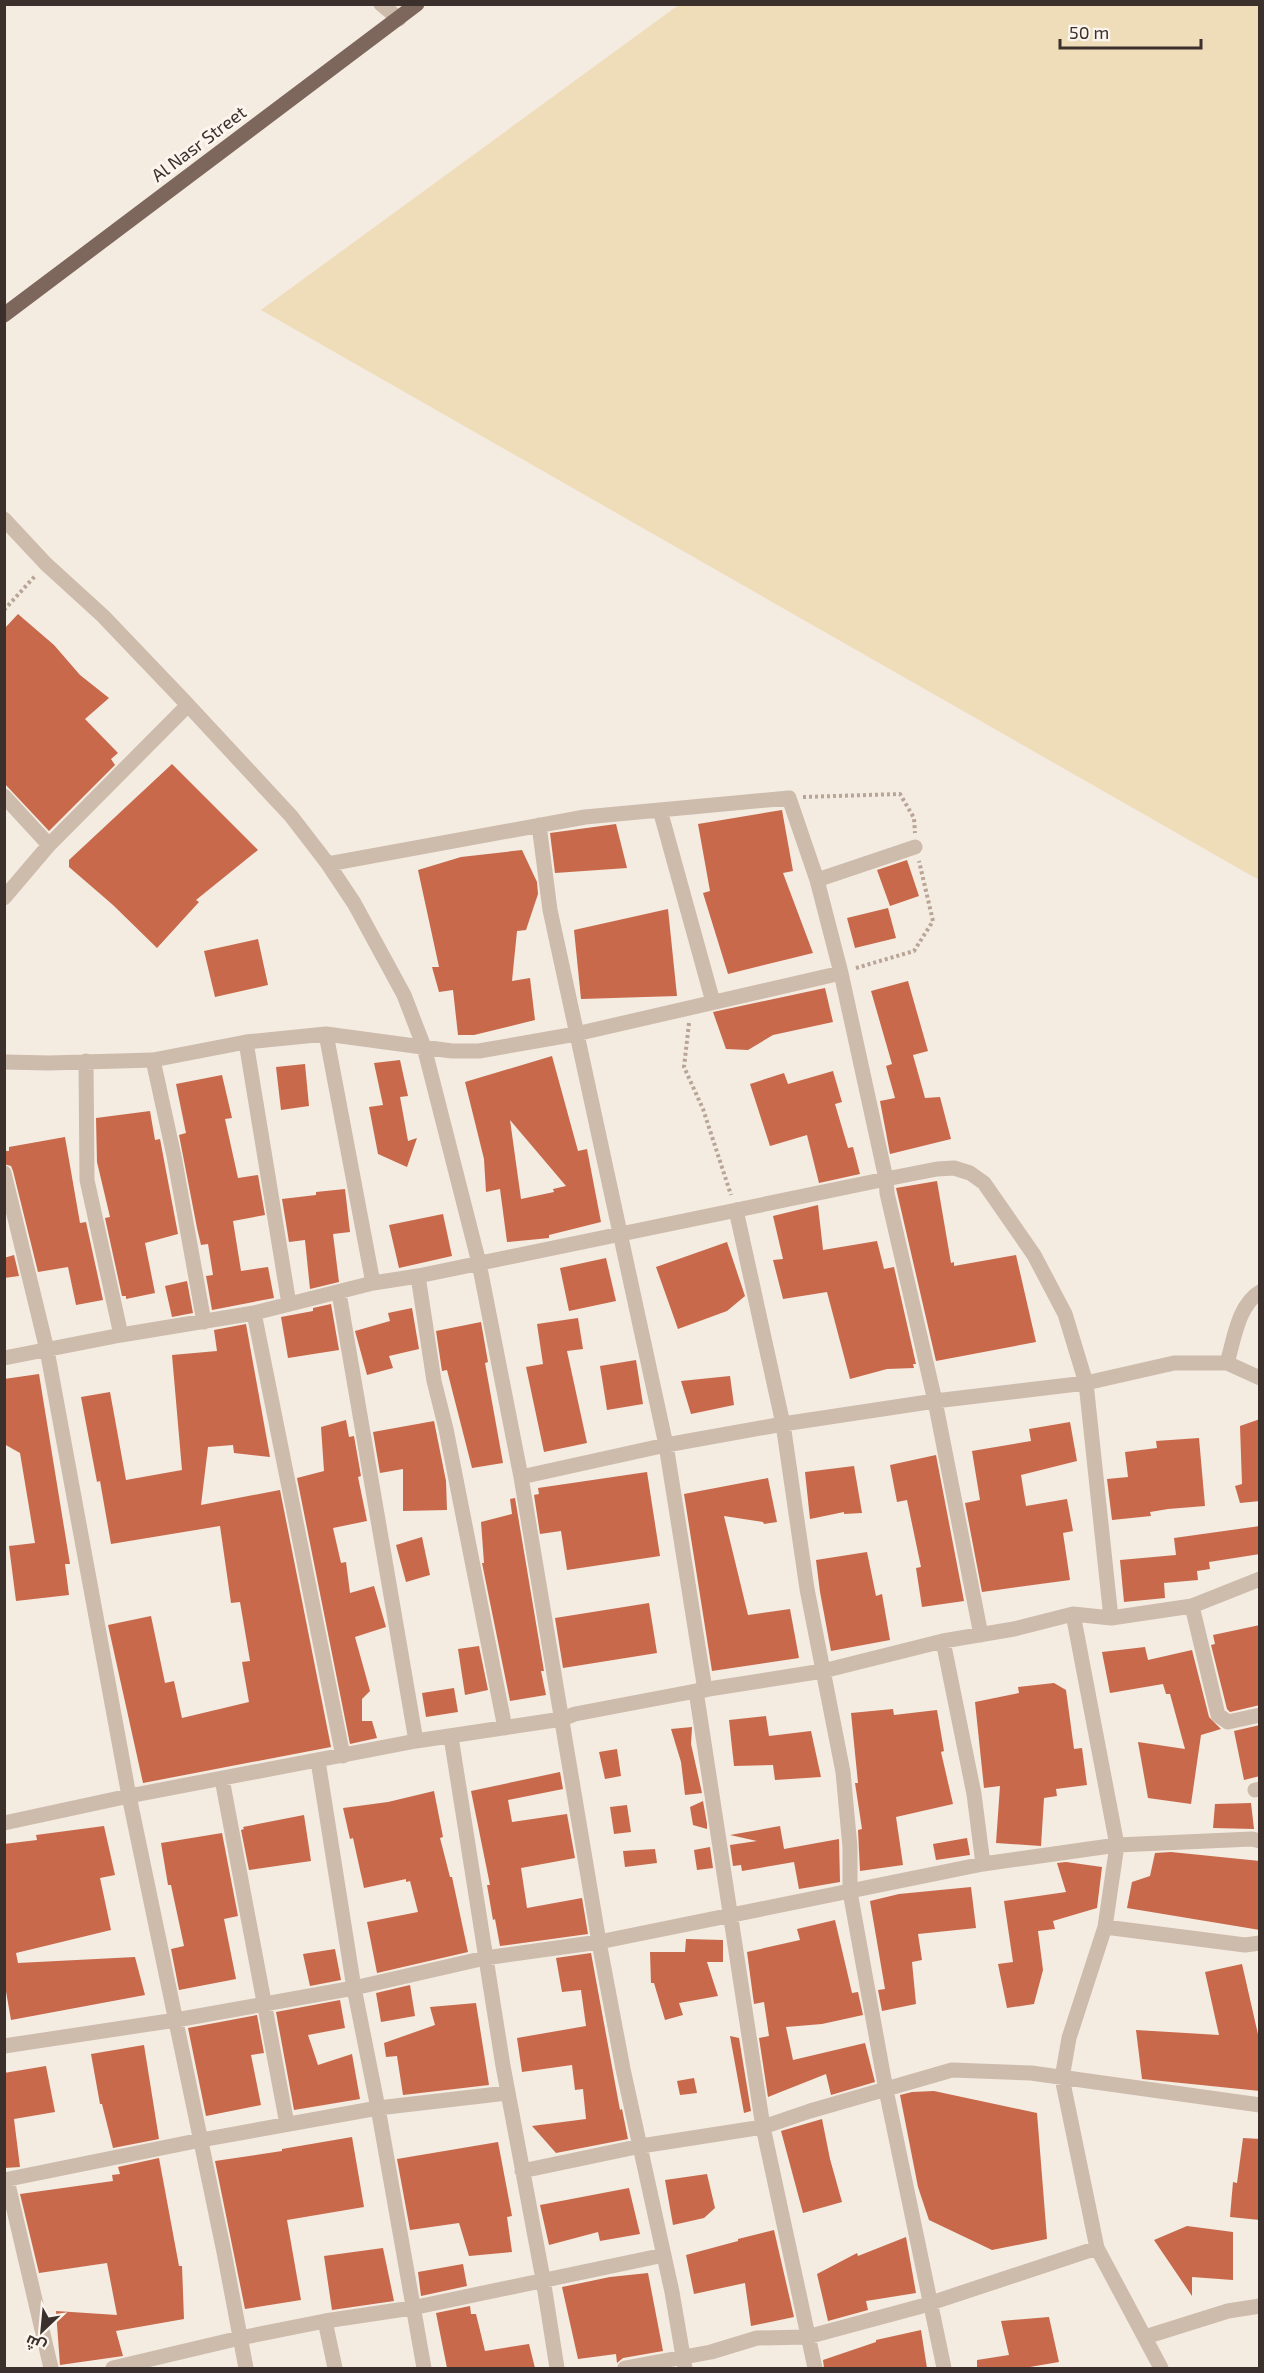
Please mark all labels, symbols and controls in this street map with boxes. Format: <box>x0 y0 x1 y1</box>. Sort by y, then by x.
scale bar <box>1060 12 1201 50</box>
text: 50 m <box>1069 21 1109 43</box>
street label: Al Nasr Street <box>147 100 250 186</box>
north arrow <box>12 2301 72 2361</box>
text: ش <box>22 2331 49 2358</box>

